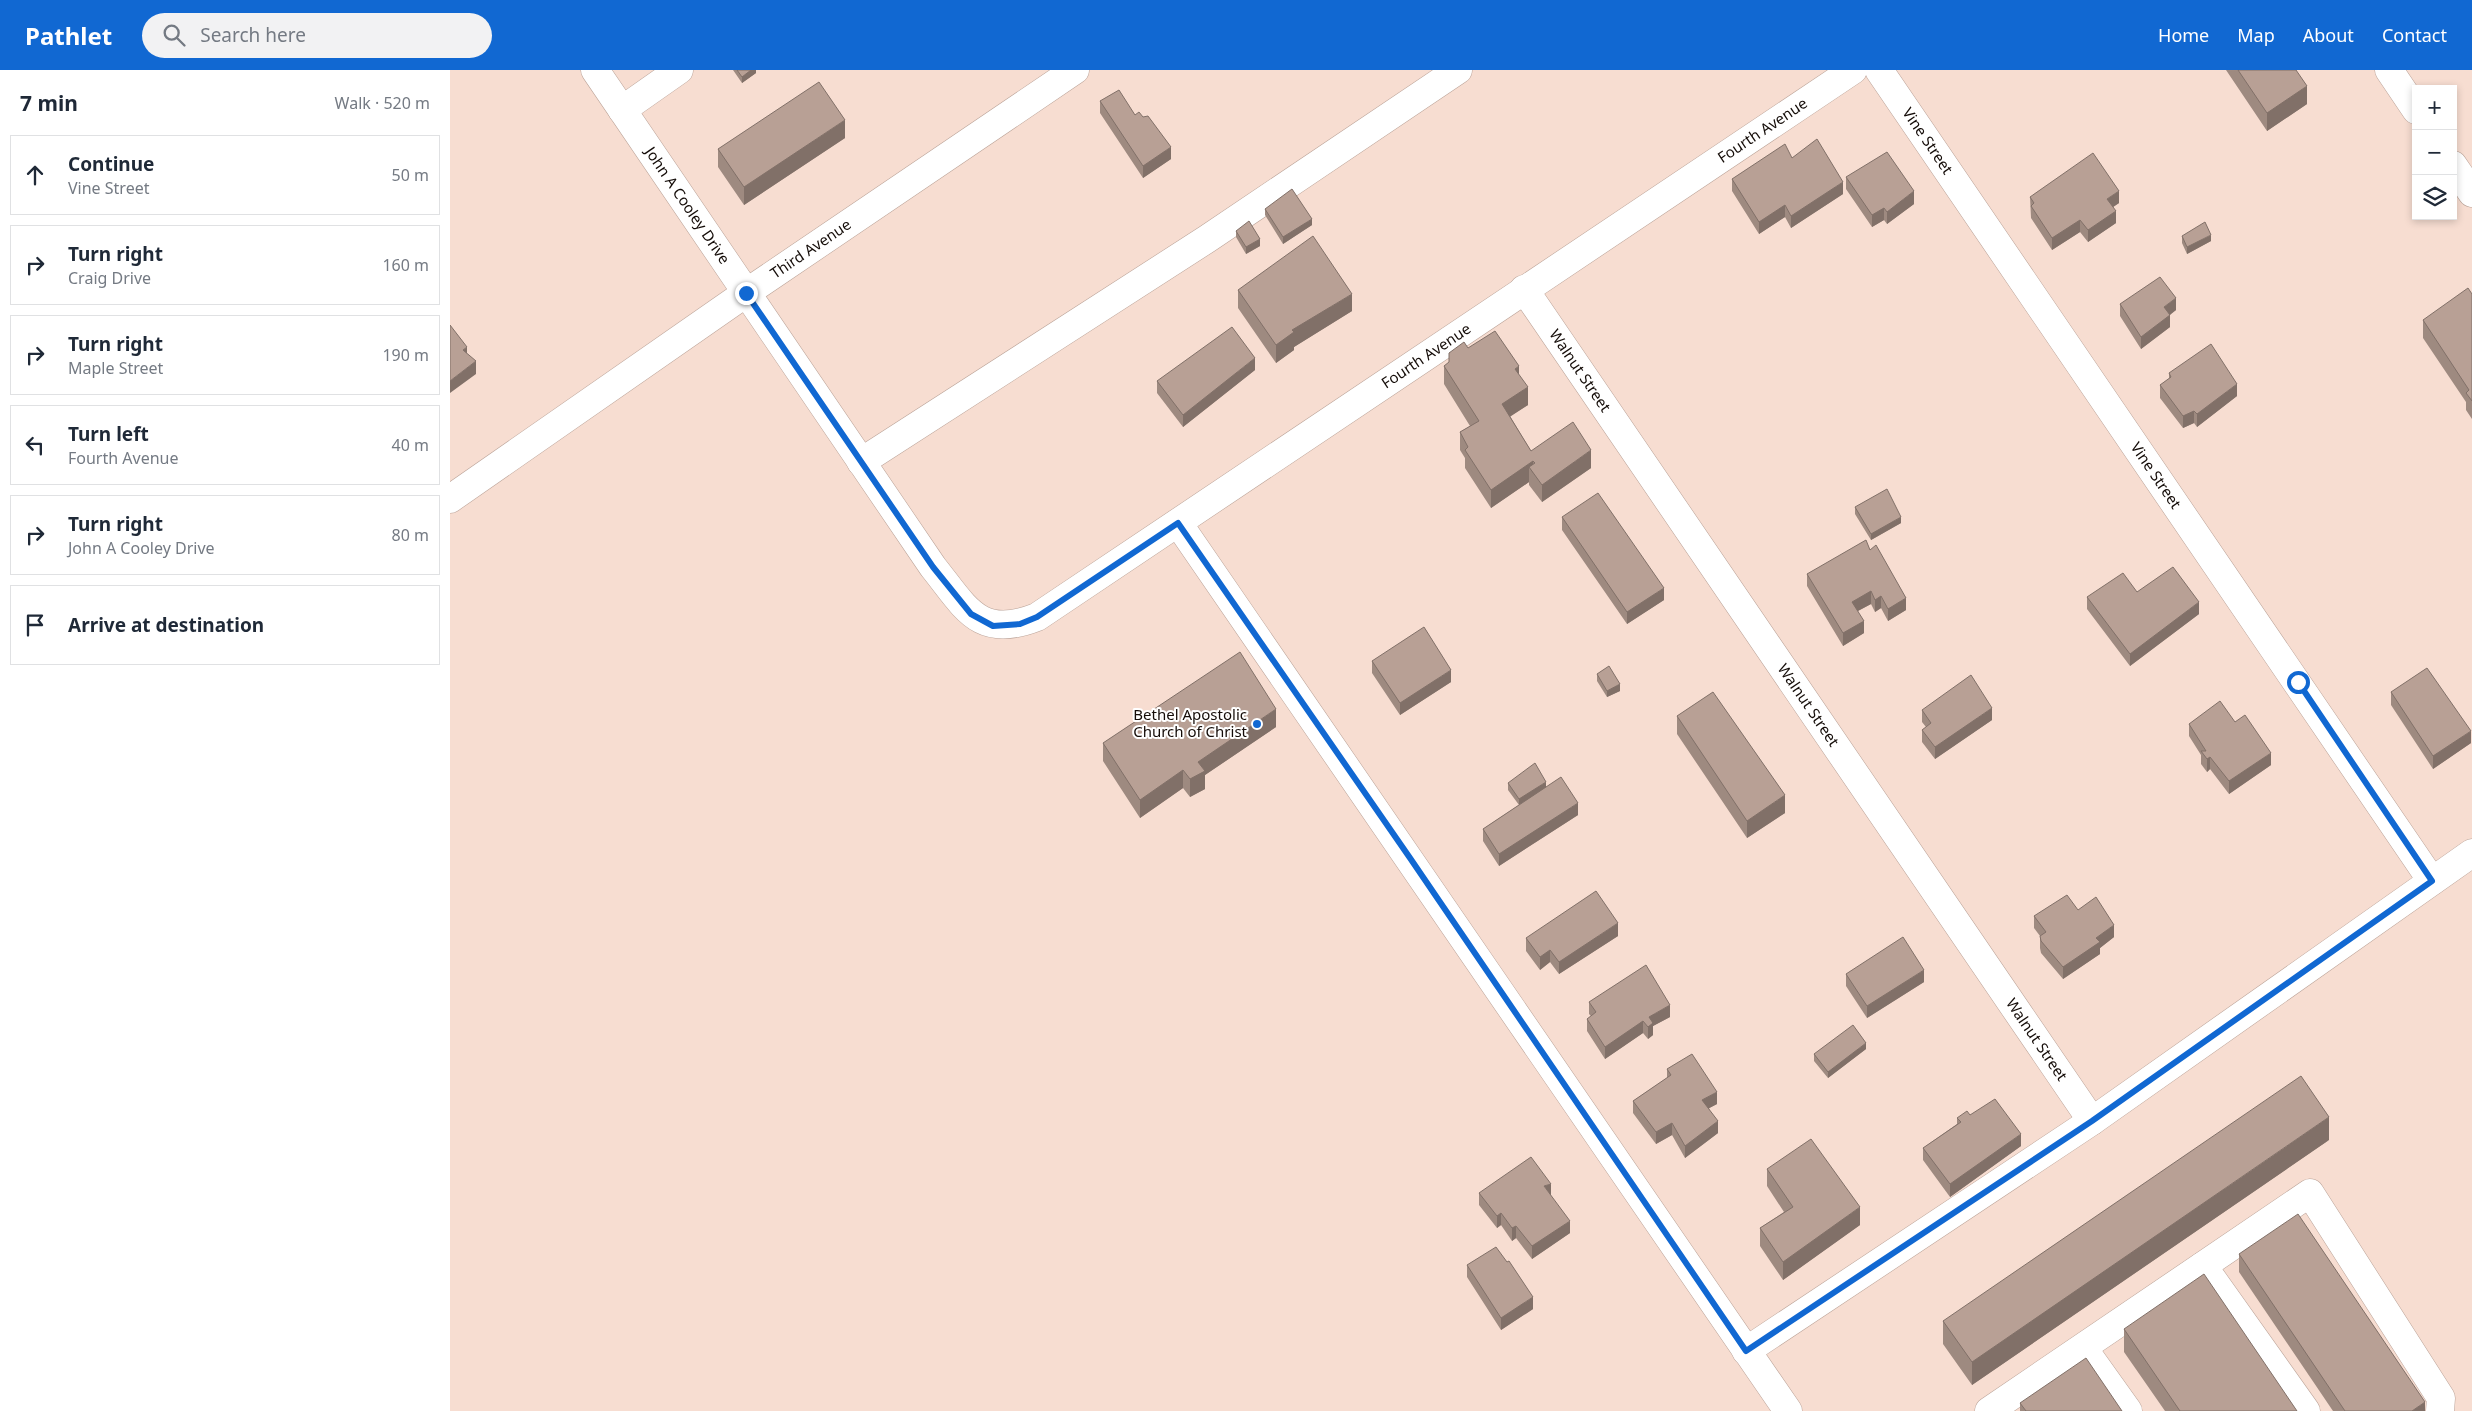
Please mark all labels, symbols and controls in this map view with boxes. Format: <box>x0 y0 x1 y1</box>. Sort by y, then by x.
search box <box>142 13 492 58</box>
text: Pathlet <box>25 19 112 52</box>
icon: search <box>160 21 188 49</box>
text: Search here <box>200 22 306 48</box>
text: Home <box>2158 23 2209 47</box>
text: Map <box>2237 23 2275 47</box>
text: About <box>2303 23 2354 47</box>
text: Contact <box>2382 23 2447 47</box>
map controls <box>2412 85 2457 220</box>
button: + <box>2412 85 2457 130</box>
text: 7 min <box>20 89 78 117</box>
text: Walk · 520 m <box>335 92 430 114</box>
street label: Fourth Avenue <box>1713 93 1811 167</box>
street label: Vine Street <box>1898 103 1958 178</box>
button: − <box>2412 130 2457 175</box>
street label: John A Cooley Drive <box>640 141 735 268</box>
text: Continue <box>68 151 154 177</box>
icon: ahead <box>21 161 49 189</box>
text: 50 m <box>392 164 429 186</box>
button: layers <box>2412 175 2457 220</box>
text: Vine Street <box>68 177 149 199</box>
street label: Third Avenue <box>766 214 855 283</box>
text: Turn right <box>68 241 163 267</box>
icon: right <box>21 251 49 279</box>
text: 160 m <box>382 254 429 276</box>
text: Craig Drive <box>68 267 151 289</box>
route end <box>735 282 758 305</box>
street label: Fourth Avenue <box>1377 318 1474 392</box>
street label: Walnut Street <box>1545 325 1616 416</box>
text: Turn right <box>68 331 163 357</box>
icon: right <box>21 341 49 369</box>
text: 190 m <box>382 344 429 366</box>
text: Maple Street <box>68 357 163 379</box>
text: Turn left <box>68 421 149 447</box>
icon: left <box>21 431 49 459</box>
text: 40 m <box>392 434 429 456</box>
street label: Vine Street <box>2127 438 2187 513</box>
text: Fourth Avenue <box>68 447 178 469</box>
text: Turn right <box>68 511 163 537</box>
icon: right <box>21 521 49 549</box>
text: 80 m <box>392 524 429 546</box>
text: John A Cooley Drive <box>68 537 215 559</box>
icon: arrive <box>21 611 49 639</box>
text: Arrive at destination <box>68 612 264 638</box>
street label: Walnut Street <box>1774 659 1845 750</box>
route start <box>2287 671 2310 694</box>
place label: Bethel Apostolic Church of Christ <box>1133 704 1248 741</box>
marker: Bethel Apostolic Church of Christ <box>1251 718 1263 730</box>
street label: Walnut Street <box>2002 994 2073 1085</box>

